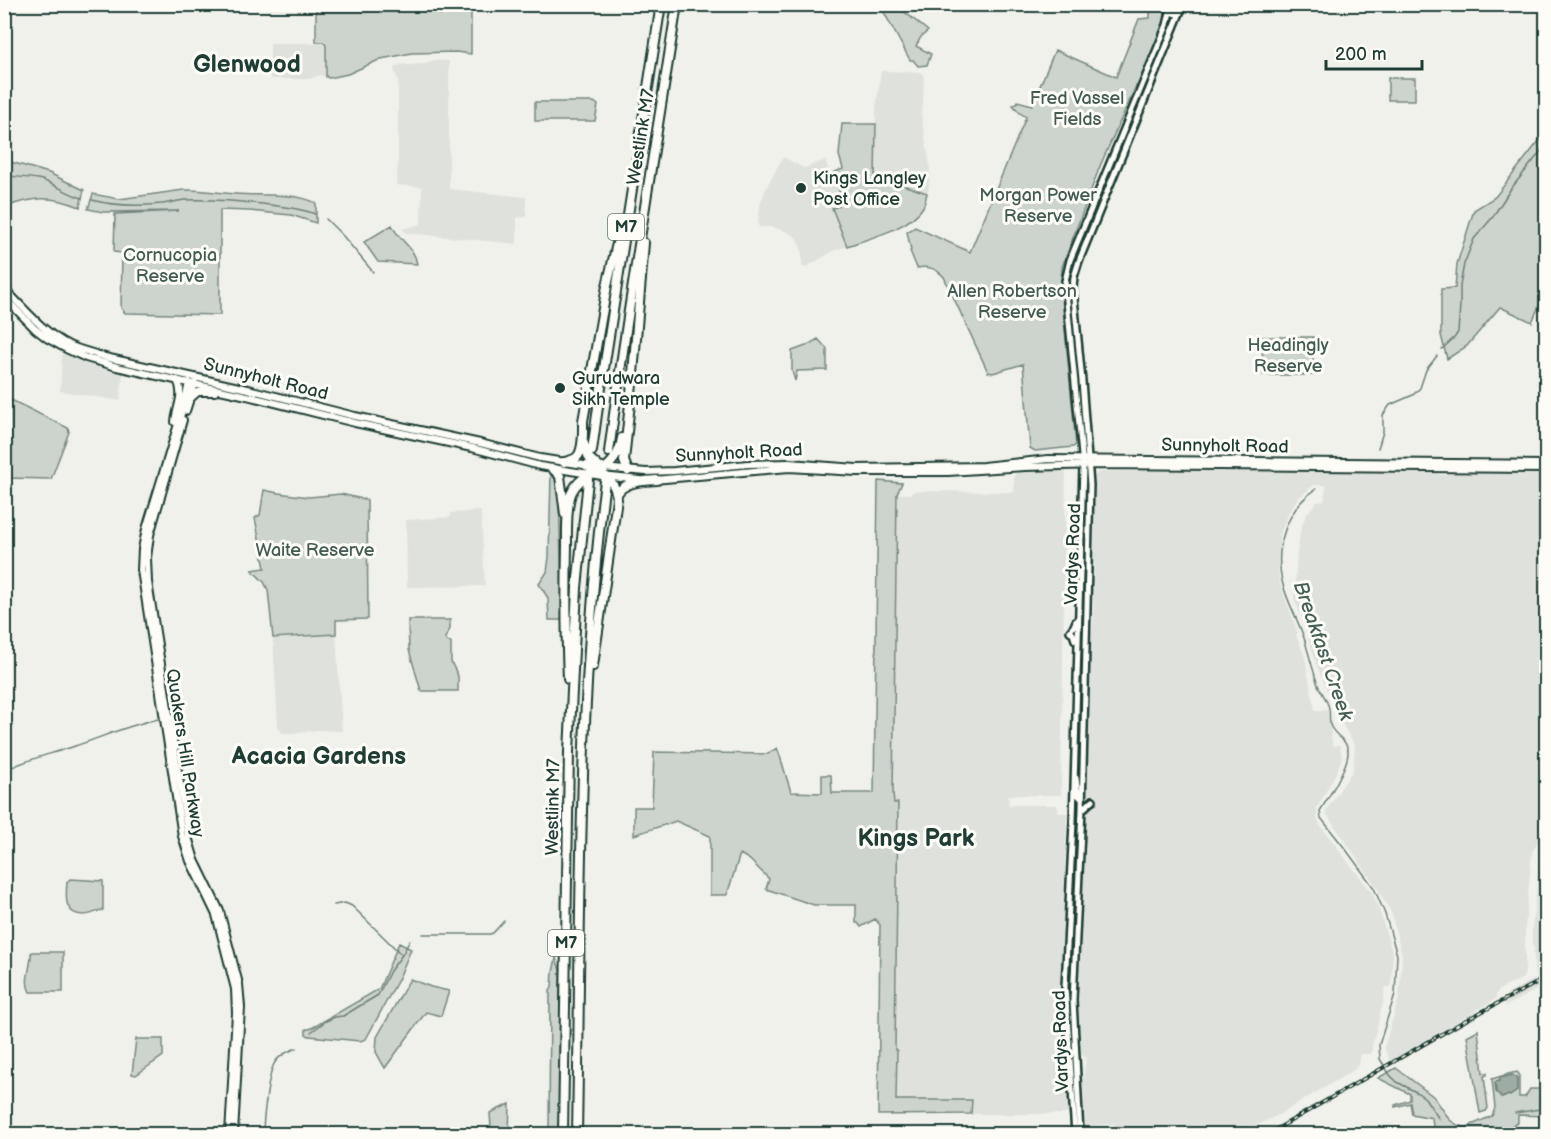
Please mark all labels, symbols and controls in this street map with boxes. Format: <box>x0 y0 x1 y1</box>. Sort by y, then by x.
scale bar <box>1326 33 1422 71</box>
text: 200 m <box>1335 44 1387 65</box>
district label: Glenwood <box>193 50 301 79</box>
street label: Westlink M7 <box>623 87 659 187</box>
park label: Fred Vassel Fields <box>1030 88 1124 130</box>
place label: Kings Langley Post Office <box>813 168 927 210</box>
marker: Kings Langley Post Office <box>794 181 808 195</box>
park label: Morgan Power Reserve <box>979 185 1097 227</box>
road number: M7 <box>608 214 644 240</box>
park label: Cornucopia Reserve <box>123 245 217 287</box>
park label: Allen Robertson Reserve <box>947 281 1077 323</box>
park label: Headingly Reserve <box>1247 335 1329 377</box>
street label: Sunnyholt Road <box>202 353 330 405</box>
place label: Gurudwara Sikh Temple <box>572 368 670 410</box>
marker: Gurudwara Sikh Temple <box>553 381 567 395</box>
street label: Sunnyholt Road <box>1161 434 1289 458</box>
street label: Sunnyholt Road <box>675 439 803 467</box>
street label: Vardys Road <box>1061 503 1085 605</box>
park label: Waite Reserve <box>256 540 375 561</box>
water label: Breakfast Creek <box>1288 578 1358 725</box>
street label: Quakers Hill Parkway <box>161 667 209 840</box>
district label: Acacia Gardens <box>231 742 406 771</box>
street label: Westlink M7 <box>542 758 564 856</box>
district label: Kings Park <box>858 824 975 853</box>
road number: M7 <box>548 930 584 956</box>
street label: Vardys Road <box>1049 990 1073 1092</box>

